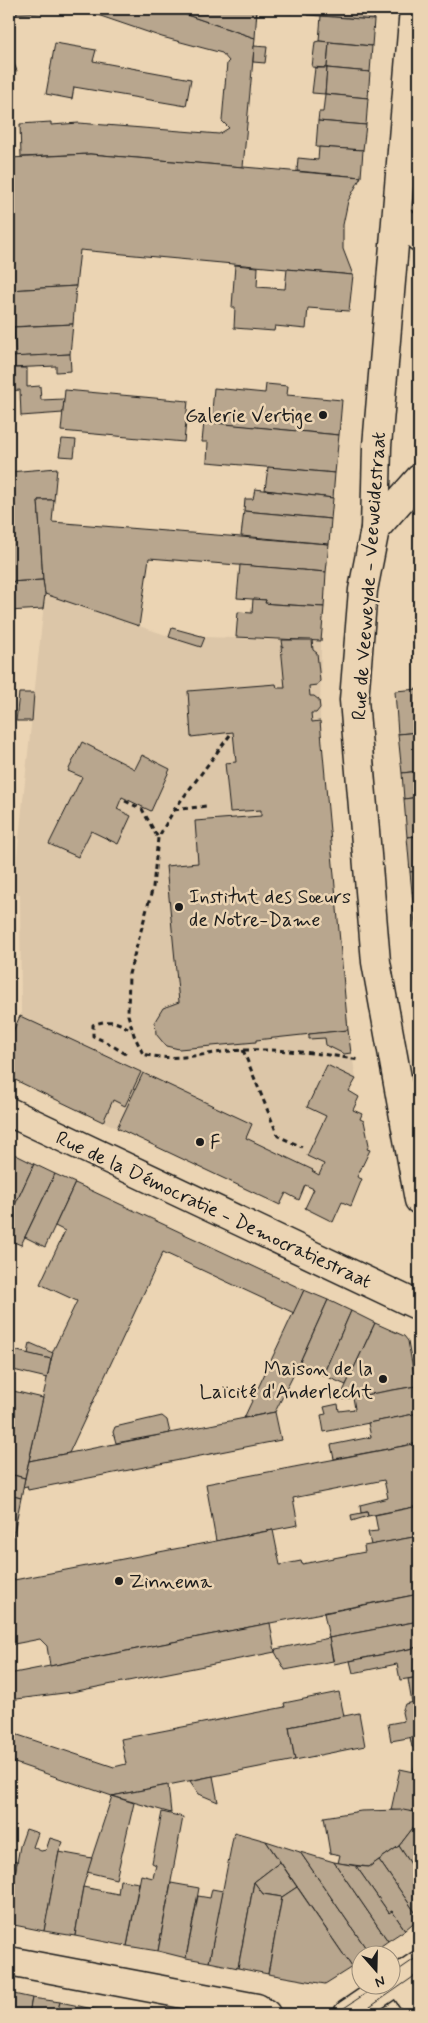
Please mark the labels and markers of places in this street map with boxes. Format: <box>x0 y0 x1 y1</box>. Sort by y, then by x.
place label: Galerie Vertige <box>185 403 313 430</box>
marker: Galerie Vertige <box>317 409 329 421</box>
place label: Institut des Sœurs de Notre-Dame <box>189 884 351 934</box>
marker: Institut des Sœurs de Notre-Dame <box>173 901 185 913</box>
place label: F <box>210 1130 221 1157</box>
marker: F <box>194 1136 206 1148</box>
place label: Maison de la Laïcité d'Anderlecht <box>200 1356 373 1406</box>
marker: Maison de la Laïcité d'Anderlecht <box>377 1373 389 1385</box>
place label: Zinnema <box>129 1569 213 1596</box>
marker: Zinnema <box>113 1575 125 1587</box>

